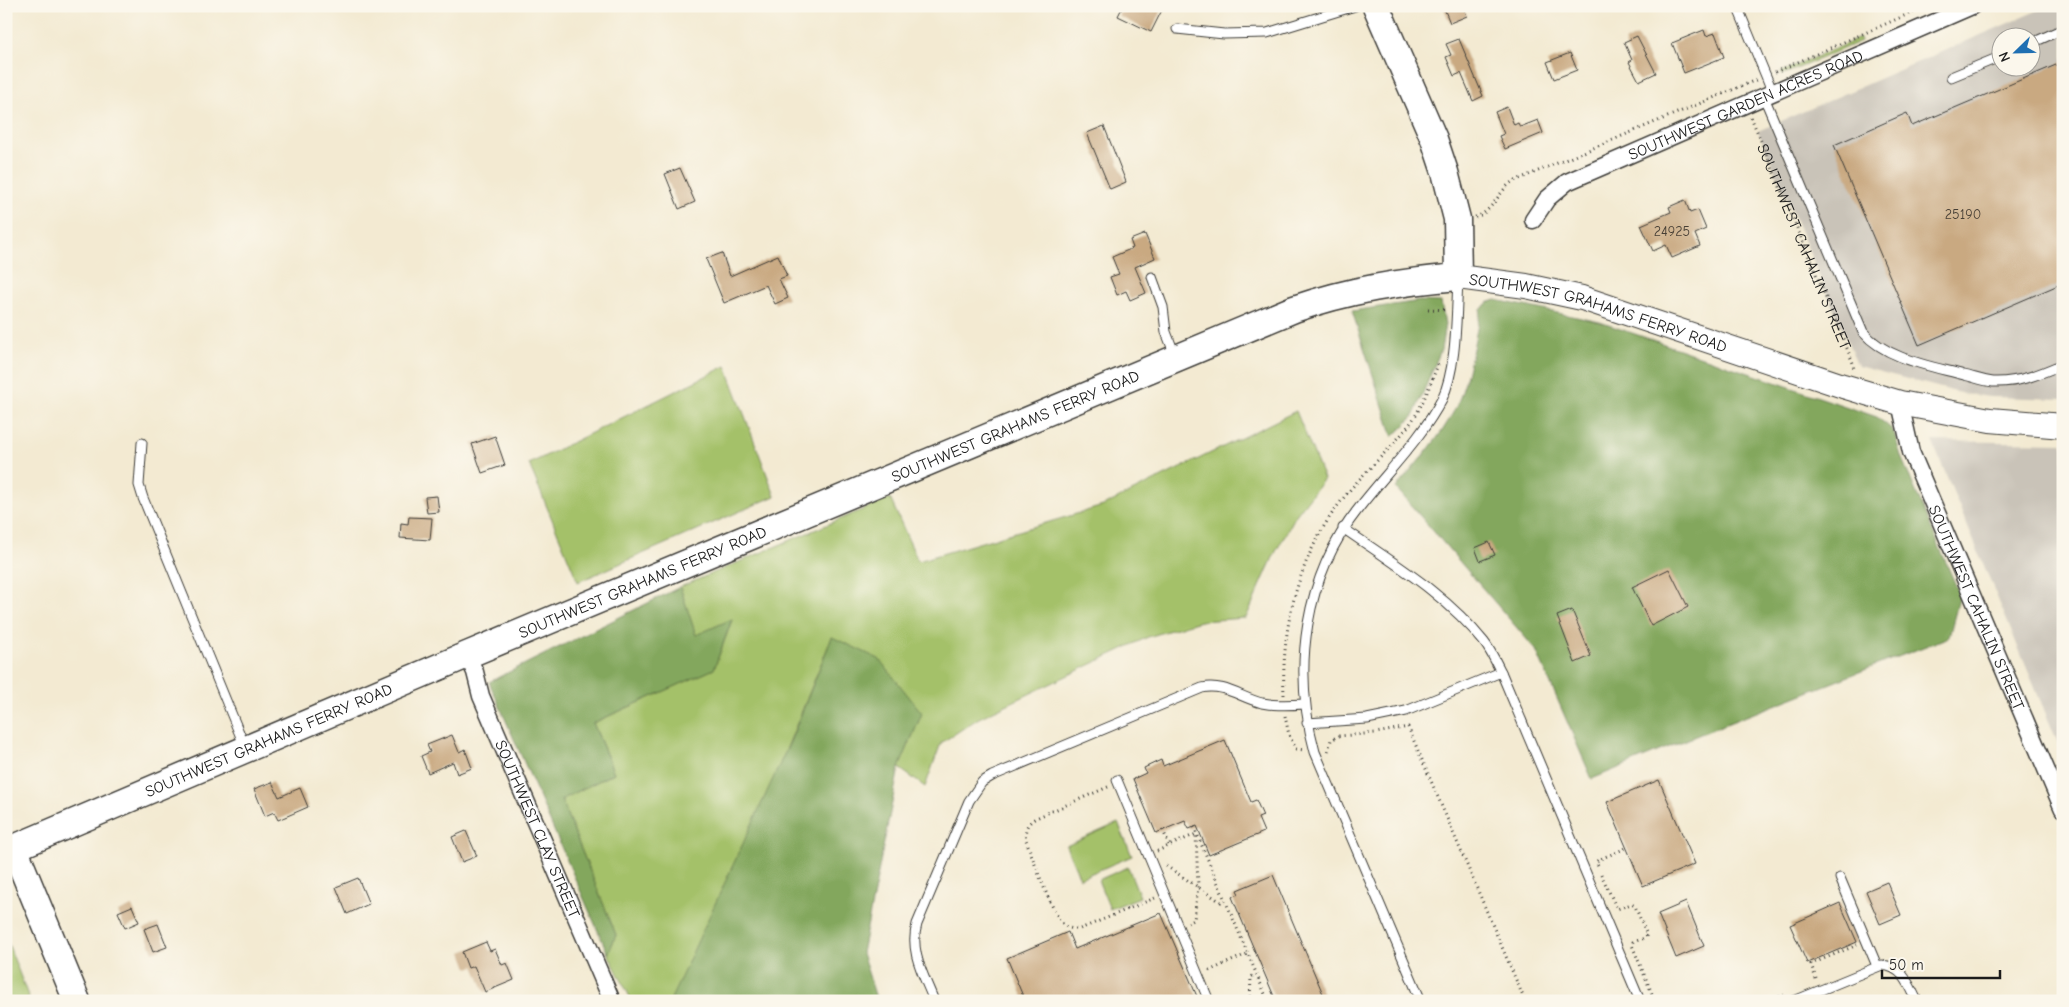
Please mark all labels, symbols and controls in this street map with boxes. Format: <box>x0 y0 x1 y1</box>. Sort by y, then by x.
north arrow <box>1992 28 2042 78</box>
street label: SOUTHWEST GARDEN ACRES ROAD <box>1626 47 1866 164</box>
text: N <box>1995 49 2014 64</box>
street label: SOUTHWEST CAHALIN STREET <box>1753 141 1855 353</box>
house number: 25190 <box>1945 206 1981 223</box>
house number: 24925 <box>1654 223 1690 240</box>
street label: SOUTHWEST GRAHAMS FERRY ROAD <box>1468 271 1729 356</box>
street label: SOUTHWEST GRAHAMS FERRY ROAD <box>889 367 1142 486</box>
street label: SOUTHWEST CAHALIN STREET <box>1925 503 2028 713</box>
street label: SOUTHWEST GRAHAMS FERRY ROAD <box>516 523 769 642</box>
street label: SOUTHWEST GRAHAMS FERRY ROAD <box>142 680 395 801</box>
street label: SOUTHWEST CLAY STREET <box>491 738 583 921</box>
scale bar <box>1882 947 1999 979</box>
text: 50 m <box>1889 956 1924 974</box>

